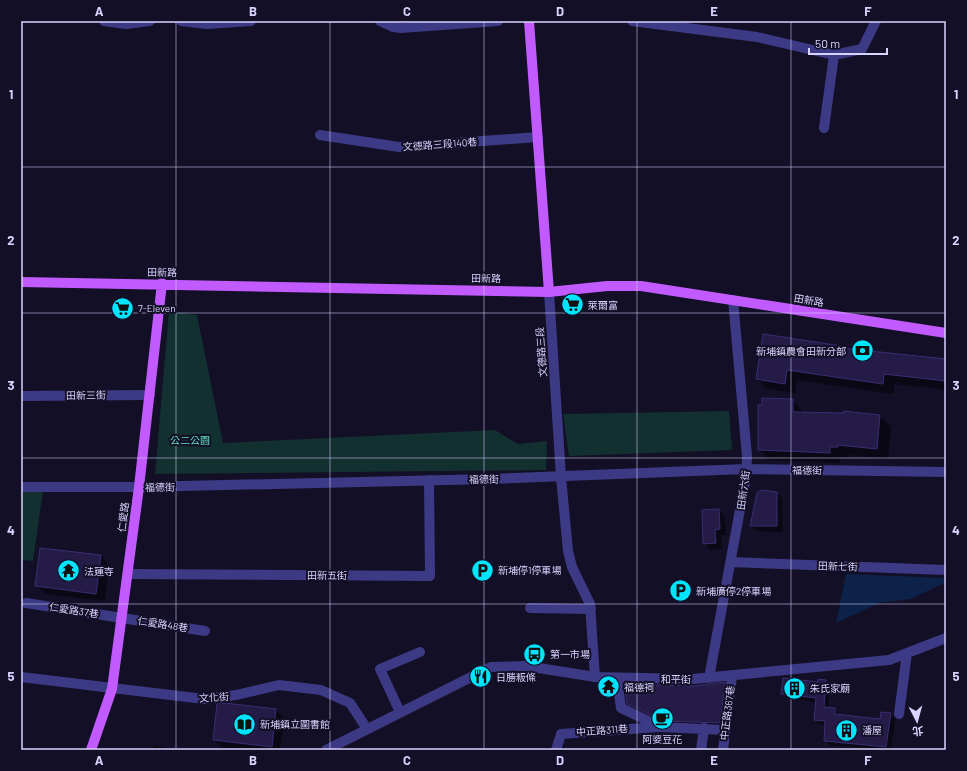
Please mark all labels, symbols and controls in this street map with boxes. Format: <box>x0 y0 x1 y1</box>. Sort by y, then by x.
text: A <box>95 3 104 19</box>
text: B <box>249 3 257 19</box>
text: C <box>403 3 411 19</box>
text: D <box>556 3 564 19</box>
text: E <box>710 3 718 19</box>
text: F <box>864 3 872 19</box>
scale bar <box>809 30 887 56</box>
text: 50 m <box>815 36 840 50</box>
text: 1 <box>9 86 13 102</box>
text: 1 <box>954 86 958 102</box>
street label: 文德路三段140巷 <box>402 135 478 153</box>
text: 2 <box>7 232 15 248</box>
text: 2 <box>952 232 960 248</box>
street label: 田新路 <box>147 266 177 278</box>
street label: 田新路 <box>471 272 501 284</box>
supermarket icon: 萊爾富 <box>559 292 585 318</box>
street label: 田新路 <box>793 292 825 308</box>
supermarket icon: 7-Eleven <box>109 295 135 321</box>
place label: 萊爾富 <box>588 299 618 311</box>
place label: 7-Eleven <box>138 302 176 314</box>
street label: 文德路三段 <box>533 327 549 377</box>
bank icon: 新埔鎮農會田新分部 <box>849 338 875 364</box>
place label: 新埔鎮農會田新分部 <box>756 345 846 357</box>
text: 3 <box>7 377 15 393</box>
text: 3 <box>952 377 960 393</box>
street label: 田新三街 <box>66 389 106 401</box>
park label: 公二公園 <box>170 434 210 446</box>
street label: 福德街 <box>792 464 822 476</box>
street label: 田新六街 <box>734 469 752 511</box>
street label: 福德街 <box>469 473 499 485</box>
street label: 福德街 <box>145 481 175 493</box>
street label: 仁愛路 <box>115 501 131 533</box>
text: 4 <box>7 522 15 538</box>
text: 4 <box>952 522 960 538</box>
parking icon: 新埔停1停車場 <box>469 557 495 583</box>
temple icon: 法蓮寺 <box>55 558 81 584</box>
street label: 田新七街 <box>818 559 858 573</box>
place label: 新埔停1停車場 <box>498 564 562 576</box>
place label: 法蓮寺 <box>84 565 114 577</box>
street label: 田新五街 <box>307 569 347 581</box>
parking icon: 新埔廣停2停車場 <box>668 578 694 604</box>
place label: 新埔廣停2停車場 <box>696 585 771 597</box>
street label: 仁愛路37巷 <box>48 600 100 620</box>
street label: 仁愛路48巷 <box>137 614 189 634</box>
bus stop icon: 第一市場 <box>522 641 548 667</box>
place label: 第一市場 <box>550 648 590 660</box>
restaurant icon: 日勝粄條 <box>468 664 494 690</box>
text: 5 <box>7 668 15 684</box>
text: 5 <box>952 668 960 684</box>
place label: 日勝粄條 <box>496 671 536 683</box>
street label: 和平街 <box>661 673 691 685</box>
temple icon: 福德祠 <box>595 674 621 700</box>
building icon: 朱氏家廟 <box>782 675 808 701</box>
place label: 福德祠 <box>624 681 654 693</box>
place label: 朱氏家廟 <box>810 682 850 694</box>
street label: 中正路367巷 <box>718 685 736 741</box>
street label: 文化街 <box>199 690 229 704</box>
north arrow <box>897 701 937 741</box>
cafe icon: 阿婆豆花 <box>649 706 675 732</box>
library icon: 新埔鎮立圖書館 <box>231 711 257 737</box>
building icon: 潘屋 <box>834 717 860 743</box>
place label: 新埔鎮立圖書館 <box>260 718 330 730</box>
street label: 中正路311巷 <box>576 722 628 738</box>
place label: 潘屋 <box>862 724 882 736</box>
text: 北 <box>912 724 924 738</box>
place label: 阿婆豆花 <box>642 733 682 745</box>
text: A <box>95 752 104 768</box>
text: B <box>249 752 257 768</box>
text: C <box>403 752 411 768</box>
text: D <box>556 752 564 768</box>
text: E <box>710 752 718 768</box>
text: F <box>864 752 872 768</box>

